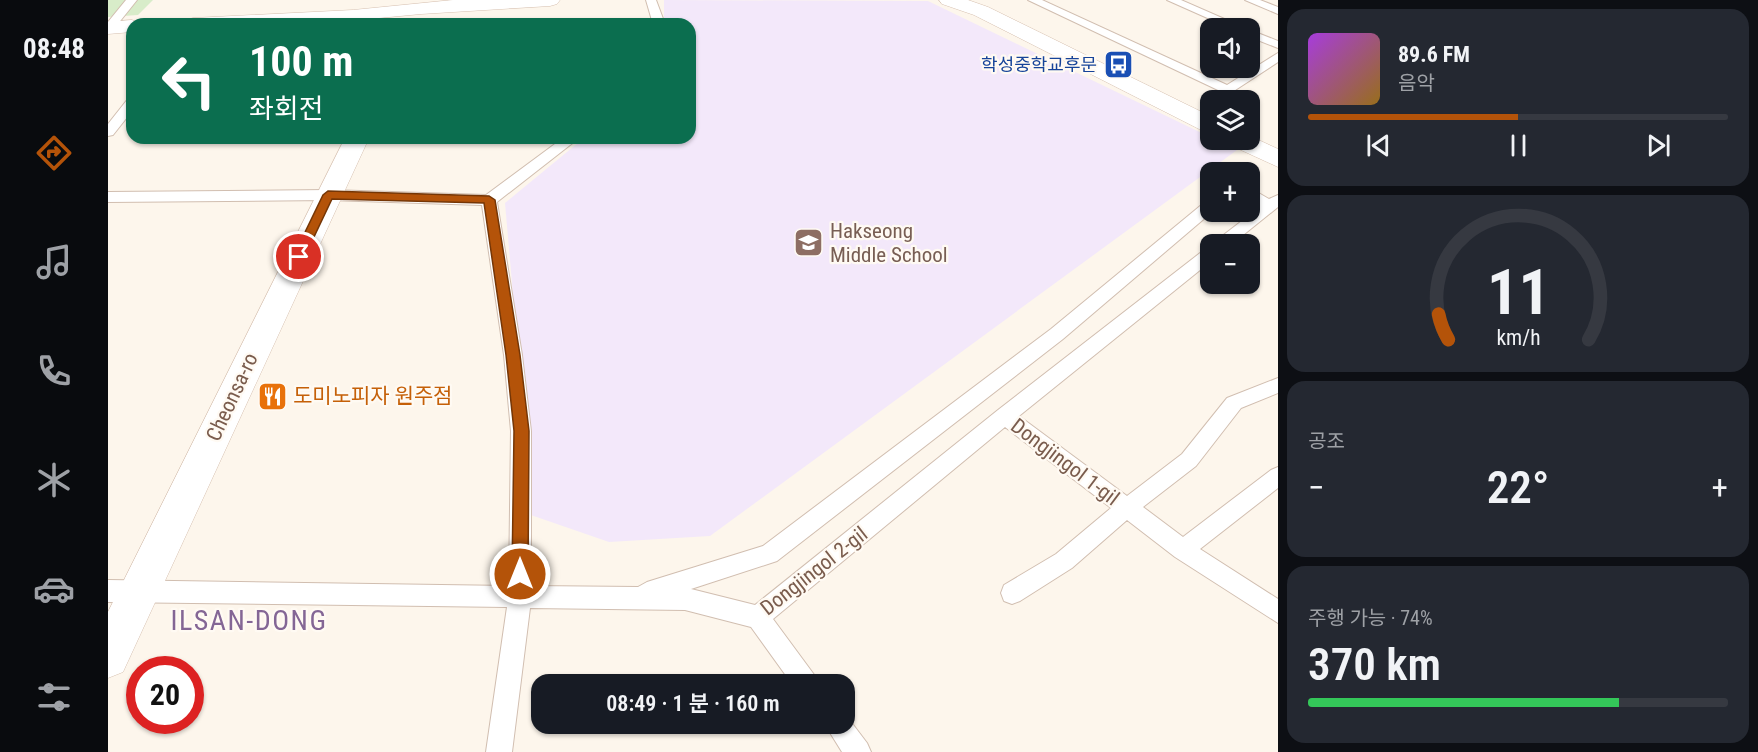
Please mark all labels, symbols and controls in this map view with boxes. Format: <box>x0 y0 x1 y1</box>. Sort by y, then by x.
map controls <box>1200 18 1260 294</box>
button: sound <box>1200 18 1260 78</box>
text: 08:48 <box>23 33 85 65</box>
text: 100 m <box>249 37 354 86</box>
icon: left <box>150 42 228 120</box>
text: 89.6 FM <box>1398 42 1470 67</box>
bus stop icon: 학성중학교후문 <box>1102 48 1134 80</box>
place label: 학성중학교후문 <box>981 54 1097 75</box>
text: 음악 <box>1398 71 1435 95</box>
button: layers <box>1200 90 1260 150</box>
text: 좌회전 <box>249 93 324 125</box>
icon: previous <box>1362 129 1395 162</box>
icon: pause <box>1502 129 1535 162</box>
icon: next <box>1642 129 1675 162</box>
icon: directions <box>33 132 75 174</box>
button: + <box>1200 162 1260 222</box>
place label: Hakseong Middle School <box>830 219 948 267</box>
school or university icon: Hakseong Middle School <box>793 227 825 259</box>
pin <box>273 231 324 282</box>
button: − <box>1200 234 1260 294</box>
icon: arrive <box>282 240 315 273</box>
icon: music <box>33 241 75 283</box>
text: 11 <box>1486 256 1550 329</box>
text: km/h <box>1496 326 1540 351</box>
street label: Cheonsa-ro <box>201 349 263 445</box>
icon: phone <box>33 350 75 392</box>
restaurant icon: 도미노피자 원주점 <box>256 380 288 412</box>
place label: 도미노피자 원주점 <box>293 384 452 408</box>
street label: Dongjingol 1-gil <box>1006 414 1124 510</box>
text: 공조 <box>1308 429 1345 453</box>
icon: climate <box>33 459 75 501</box>
text: 22° <box>1487 461 1549 514</box>
text: − <box>1308 468 1325 507</box>
text: + <box>1712 468 1728 507</box>
street label: Dongjingol 2-gil <box>756 522 872 620</box>
position arrow <box>488 542 552 606</box>
icon: car <box>33 568 75 610</box>
district label: ILSAN-DONG <box>171 604 327 637</box>
text: 주행 가능 · 74% <box>1308 606 1433 630</box>
text: 370 km <box>1308 638 1441 691</box>
speed limit sign: 20 <box>126 656 204 734</box>
icon: filters <box>33 676 75 718</box>
text: 08:49 · 1 분 · 160 m <box>606 691 780 716</box>

